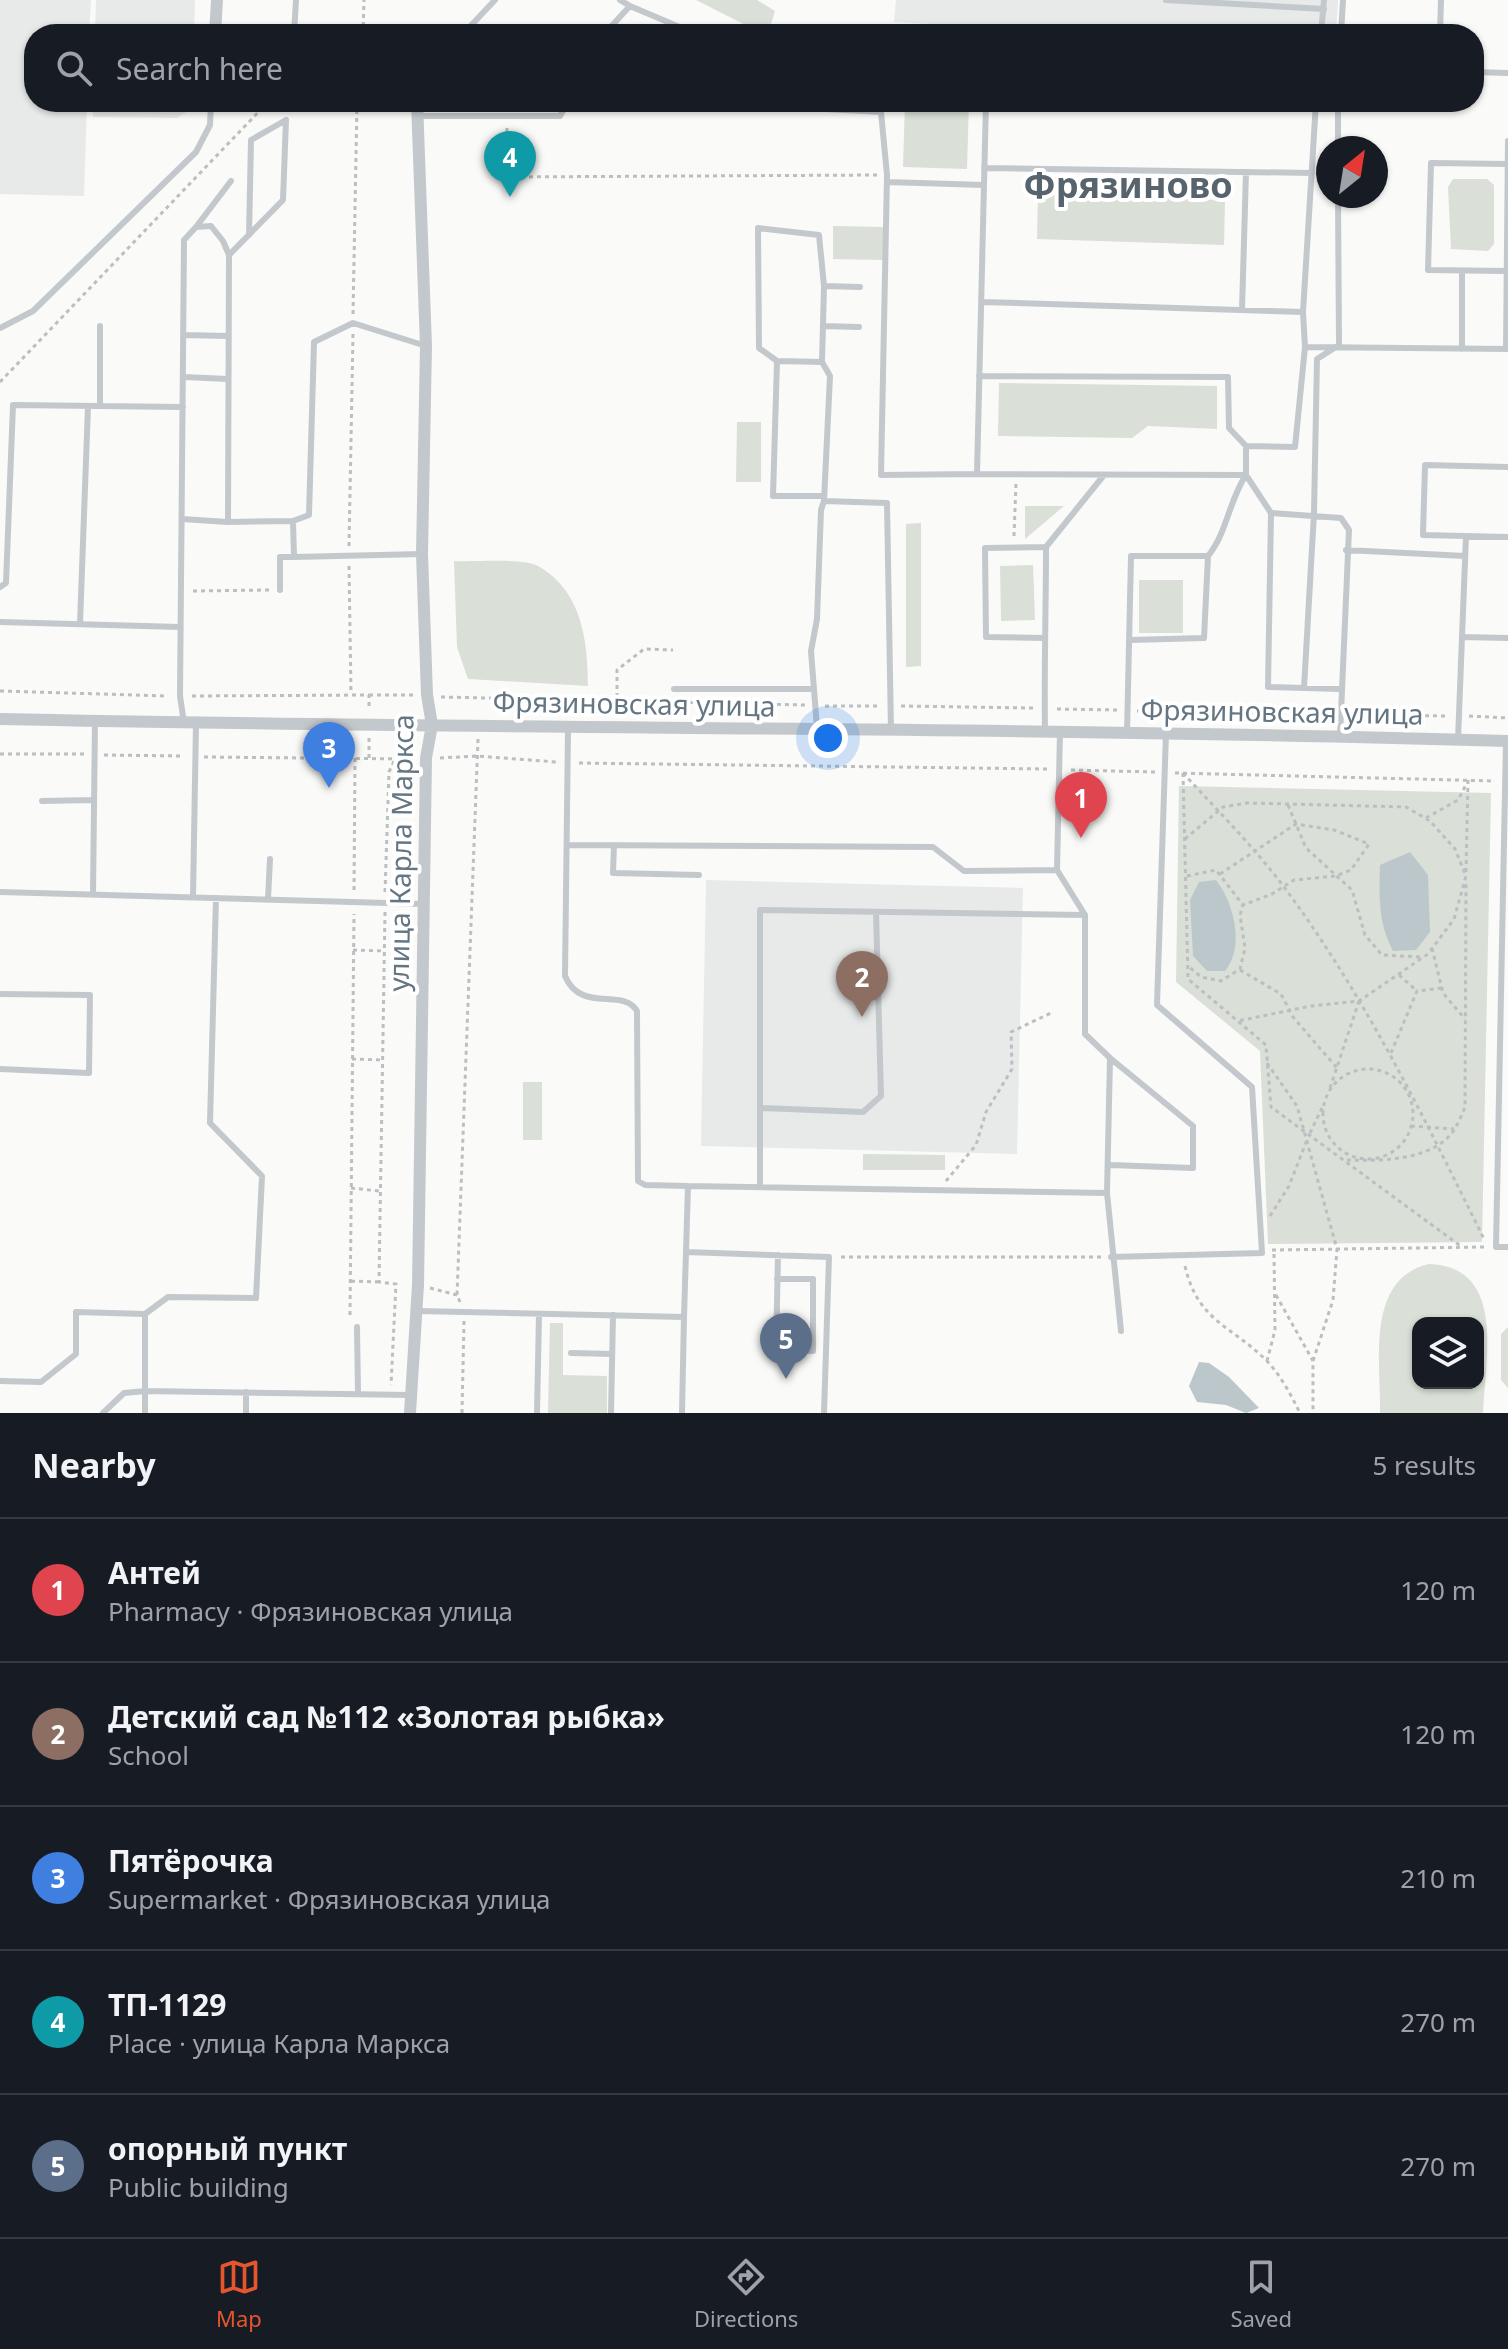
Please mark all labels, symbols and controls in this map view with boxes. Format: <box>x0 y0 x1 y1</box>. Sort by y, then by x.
search box <box>24 24 1484 112</box>
icon: search <box>52 46 96 90</box>
text: Search here <box>116 48 283 89</box>
pin: 4 <box>484 131 536 197</box>
north arrow <box>1316 136 1388 208</box>
district label: Фрязиново <box>1023 160 1233 209</box>
street label: Фрязиновская улица <box>492 682 776 724</box>
street label: Фрязиновская улица <box>1140 690 1424 732</box>
street label: улица Карла Маркса <box>379 714 421 992</box>
your location <box>808 718 848 758</box>
pin: 3 <box>303 722 355 788</box>
pin: 1 <box>1055 772 1107 838</box>
pin: 2 <box>836 951 888 1017</box>
pin: 5 <box>760 1313 812 1379</box>
map controls <box>1412 1317 1484 1389</box>
button: layers <box>1412 1317 1484 1389</box>
text: Nearby <box>32 1442 156 1488</box>
text: 5 results <box>1372 1447 1476 1483</box>
text: Антей <box>108 1552 201 1593</box>
text: 1 <box>51 1572 65 1608</box>
text: 120 m <box>1400 1572 1476 1608</box>
text: Pharmacy · Фрязиновская улица <box>108 1593 513 1629</box>
text: Детский сад №112 «Золотая рыбка» <box>108 1696 665 1737</box>
text: 2 <box>51 1716 65 1752</box>
text: 120 m <box>1400 1716 1476 1752</box>
text: School <box>108 1737 189 1773</box>
text: Пятёрочка <box>108 1840 274 1881</box>
text: 3 <box>51 1860 65 1896</box>
text: 210 m <box>1400 1860 1476 1896</box>
text: Supermarket · Фрязиновская улица <box>108 1881 551 1917</box>
text: ТП-1129 <box>108 1984 226 2025</box>
text: 4 <box>51 2004 65 2040</box>
text: 270 m <box>1400 2004 1476 2040</box>
text: Place · улица Карла Маркса <box>108 2025 450 2061</box>
text: опорный пункт <box>108 2128 347 2169</box>
text: 5 <box>51 2148 65 2184</box>
text: 270 m <box>1400 2148 1476 2184</box>
text: Public building <box>108 2169 289 2205</box>
tab: Map <box>216 2255 262 2333</box>
tab: Directions <box>694 2255 798 2333</box>
tab: Saved <box>1230 2255 1292 2333</box>

